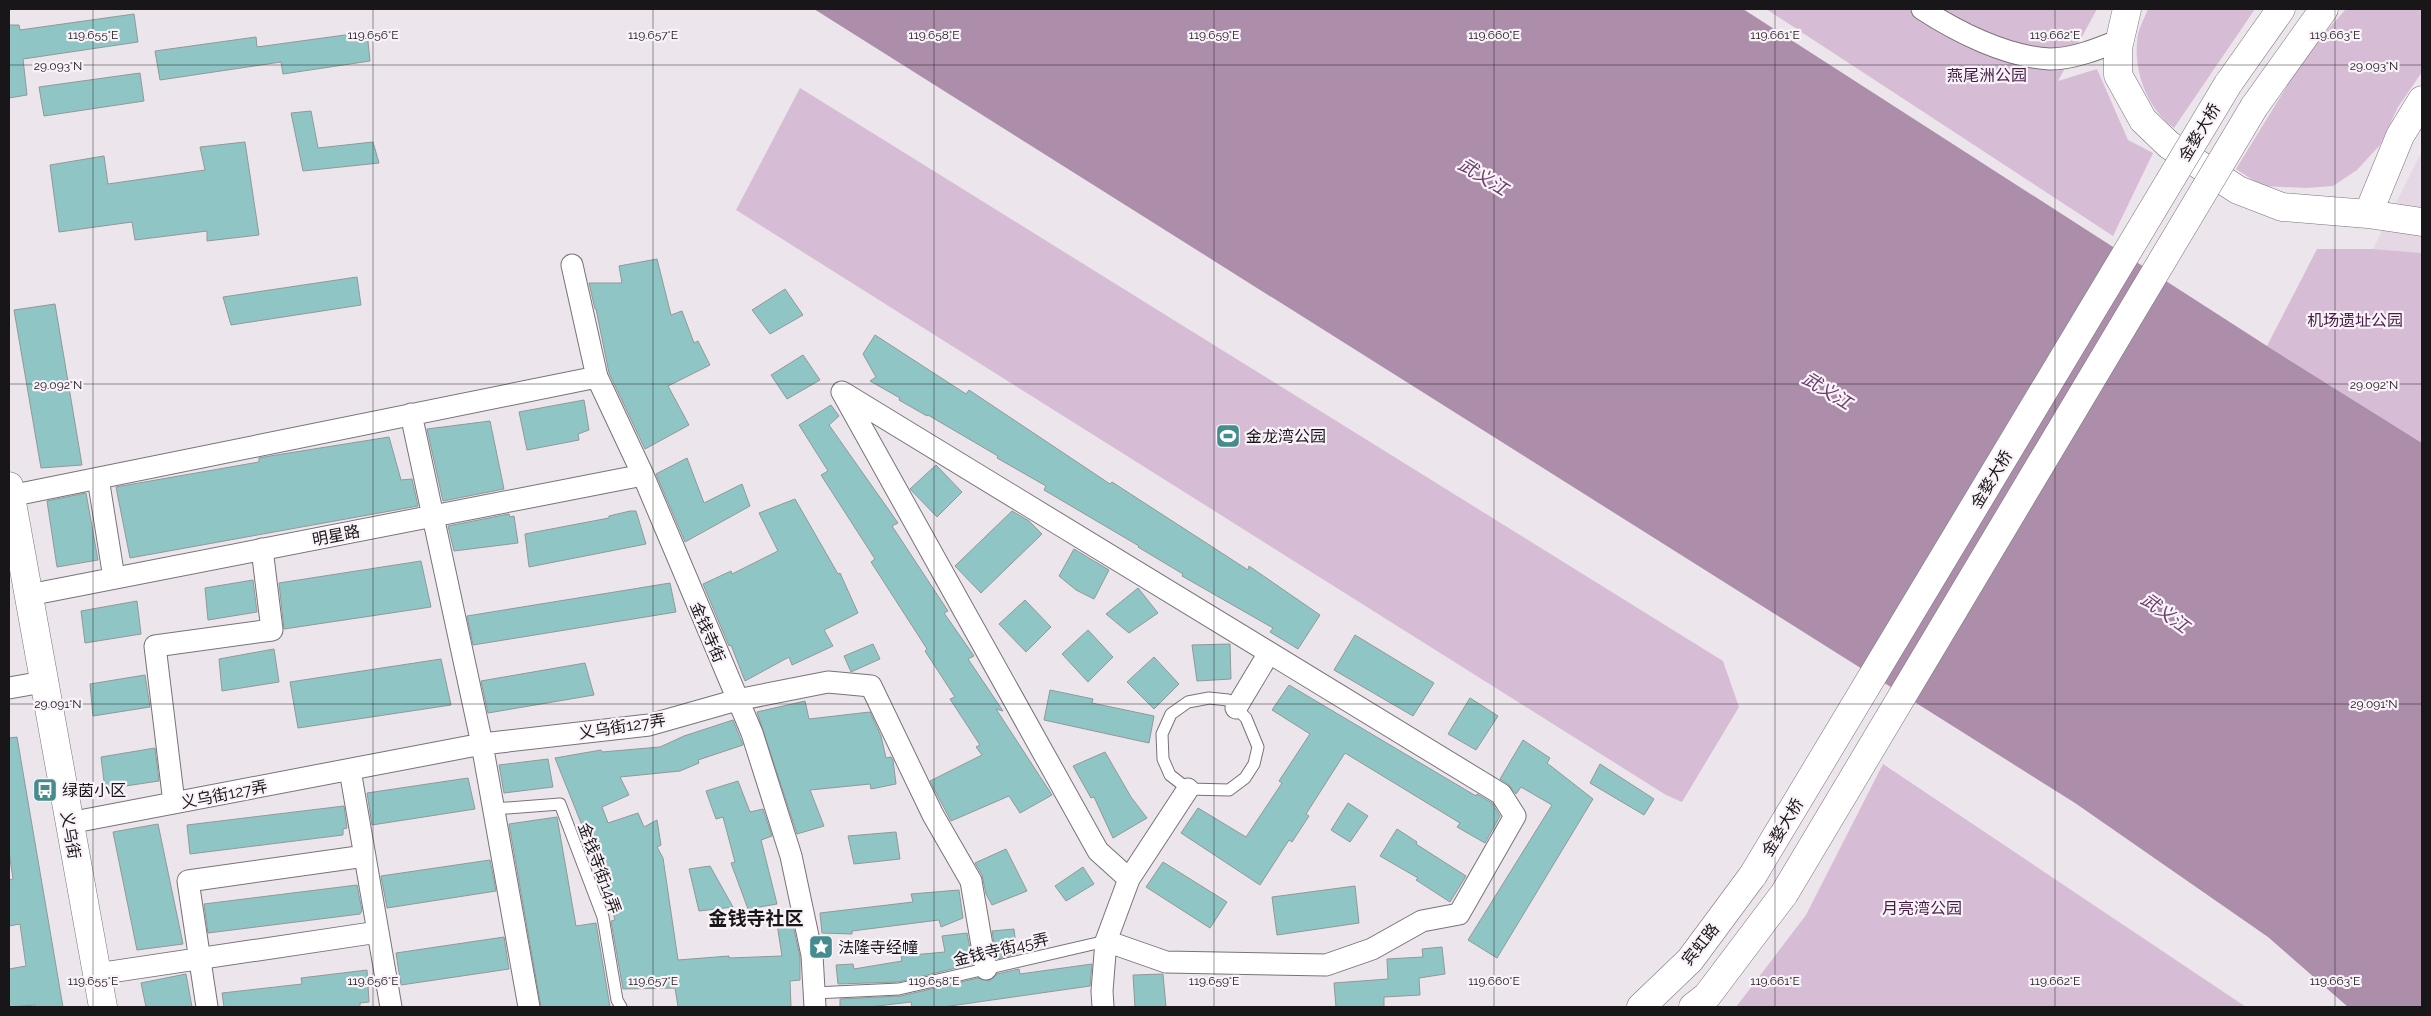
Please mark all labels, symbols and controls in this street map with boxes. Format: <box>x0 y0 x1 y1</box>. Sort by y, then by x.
text: 119.655°E <box>68 28 118 42</box>
text: 119.656°E <box>347 28 399 42</box>
text: 119.657°E <box>628 28 678 42</box>
text: 119.658°E <box>909 28 959 42</box>
text: 119.659°E <box>1189 28 1239 42</box>
text: 119.660°E <box>1468 28 1520 42</box>
text: 119.661°E <box>1750 28 1800 42</box>
text: 119.662°E <box>2030 28 2080 42</box>
text: 119.663°E <box>2310 28 2360 42</box>
text: 29.093°N <box>34 59 82 73</box>
text: 29.093°N <box>2350 59 2398 73</box>
park label: 燕尾洲公园 <box>1947 66 2027 85</box>
street label: 金婺大桥 <box>2175 100 2224 165</box>
water label: 武义江 <box>1455 153 1513 201</box>
park label: 机场遗址公园 <box>2307 311 2403 330</box>
water label: 武义江 <box>1799 367 1857 415</box>
text: 29.092°N <box>34 378 82 392</box>
text: 29.092°N <box>2350 378 2398 392</box>
sports icon: 金龙湾公园 <box>1215 423 1241 449</box>
place label: 金龙湾公园 <box>1246 427 1326 446</box>
street label: 金婺大桥 <box>1967 447 2016 512</box>
street label: 明星路 <box>311 522 361 549</box>
water label: 武义江 <box>2137 588 2195 638</box>
street label: 金钱寺街 <box>686 599 729 665</box>
text: 29.091°N <box>34 697 82 711</box>
text: 29.091°N <box>2350 697 2398 711</box>
street label: 义乌街127弄 <box>577 710 667 743</box>
bus stop icon: 绿茵小区 <box>32 777 58 803</box>
street label: 义乌街127弄 <box>179 777 269 812</box>
place label: 绿茵小区 <box>62 781 126 800</box>
street label: 金婺大桥 <box>1758 795 1807 860</box>
street label: 义乌街 <box>57 810 84 860</box>
street label: 金钱寺街14弄 <box>574 820 625 916</box>
park label: 月亮湾公园 <box>1882 899 1962 918</box>
district label: 金钱寺社区 <box>708 907 804 929</box>
street label: 宾虹路 <box>1678 920 1723 969</box>
street label: 金钱寺街45弄 <box>951 929 1051 970</box>
place icon: 法隆寺经幢 <box>808 934 834 960</box>
place label: 法隆寺经幢 <box>838 938 918 957</box>
text: 119.655°E <box>68 974 118 988</box>
text: 119.656°E <box>347 974 399 988</box>
text: 119.657°E <box>628 974 678 988</box>
text: 119.658°E <box>909 974 959 988</box>
text: 119.659°E <box>1189 974 1239 988</box>
text: 119.660°E <box>1468 974 1520 988</box>
text: 119.661°E <box>1750 974 1800 988</box>
text: 119.662°E <box>2030 974 2080 988</box>
text: 119.663°E <box>2310 974 2360 988</box>

